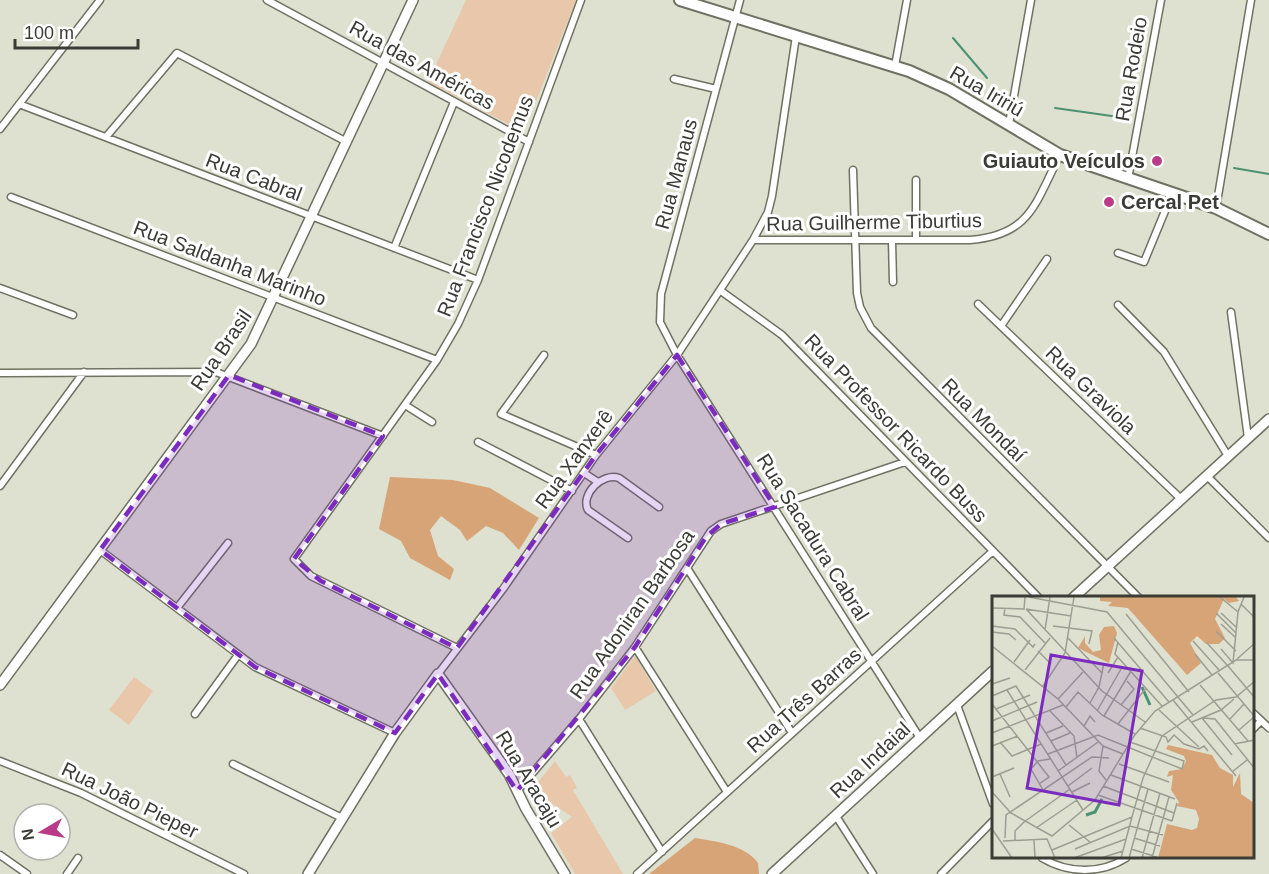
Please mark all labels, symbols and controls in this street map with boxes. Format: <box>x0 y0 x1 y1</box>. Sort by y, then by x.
scale bar <box>15 12 138 50</box>
street label: Rua Rodeio <box>1111 15 1151 123</box>
street label: Rua das Américas <box>346 16 498 114</box>
text: 100 m <box>24 23 74 43</box>
street label: Rua Iririú <box>946 61 1028 121</box>
street label: Rua Francisco Nicodemus <box>433 93 537 319</box>
street label: Rua Manaus <box>651 116 701 232</box>
street label: Rua Cabral <box>203 149 305 205</box>
place label: Guiauto Veículos <box>983 150 1145 172</box>
marker: Guiauto Veículos <box>1150 154 1164 168</box>
place label: Cercal Pet <box>1121 191 1219 213</box>
marker: Cercal Pet <box>1102 195 1116 209</box>
street label: Rua Guilherme Tiburtius <box>766 209 982 235</box>
street label: Rua Saldanha Marinho <box>131 216 329 310</box>
street label: Rua Brasil <box>186 306 256 394</box>
street label: Rua Professor Ricardo Buss <box>800 330 992 526</box>
street label: Rua Graviola <box>1041 342 1141 439</box>
street label: Rua Mondaí <box>938 374 1031 467</box>
street label: Rua Xanxerê <box>531 405 617 513</box>
street label: Rua Sacadura Cabral <box>753 450 873 624</box>
street label: Rua Adoniran Barbosa <box>565 525 699 703</box>
inset map <box>992 596 1254 859</box>
street label: Rua Três Barras <box>743 643 865 757</box>
street label: Rua Indaial <box>825 717 915 803</box>
street label: Rua Aracaju <box>492 727 566 831</box>
street label: Rua João Pieper <box>58 757 202 843</box>
north arrow <box>12 802 72 862</box>
text: N <box>18 827 37 842</box>

